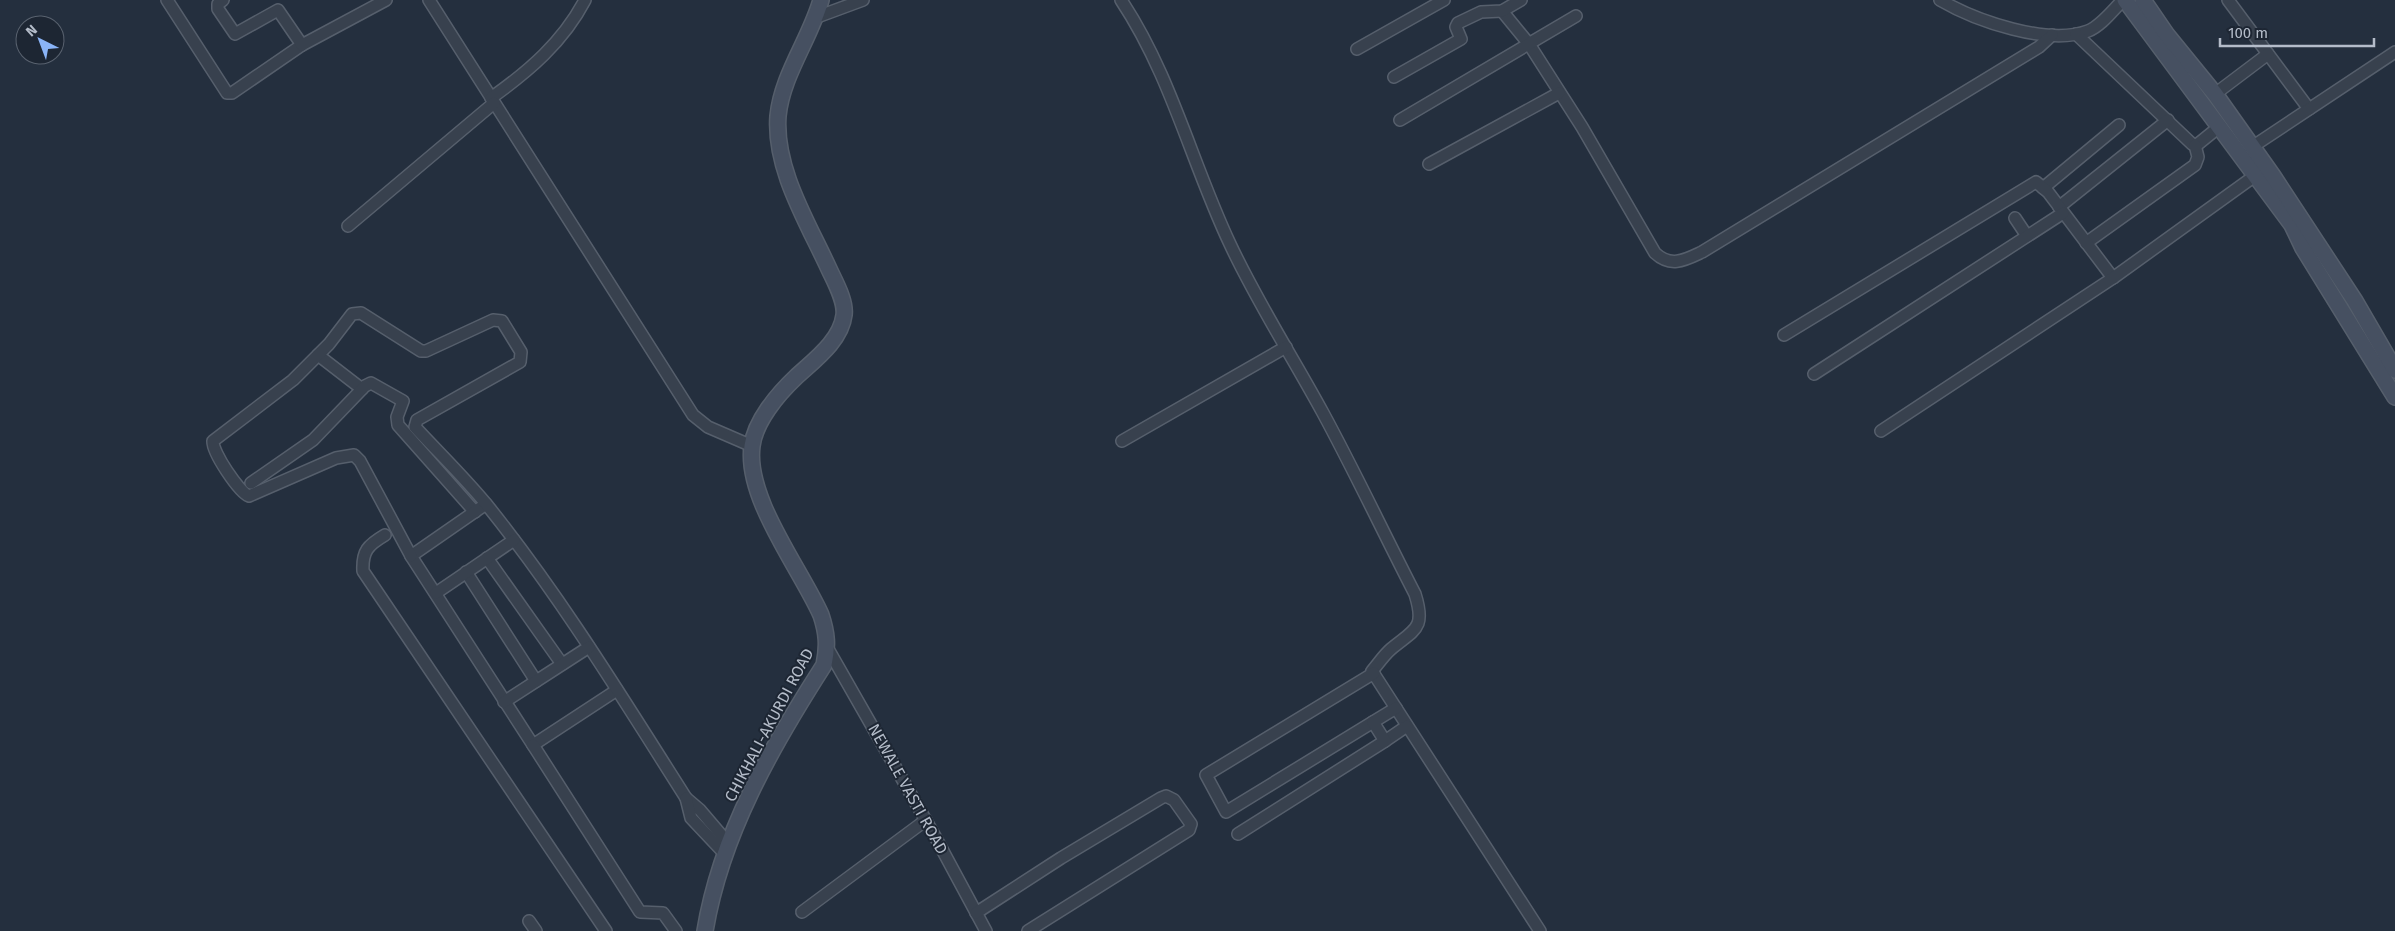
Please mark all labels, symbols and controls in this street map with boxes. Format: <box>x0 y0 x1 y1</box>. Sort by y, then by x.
north arrow <box>15 15 65 65</box>
scale bar <box>2220 15 2374 47</box>
text: N <box>22 21 41 40</box>
text: 100 m <box>2228 24 2268 42</box>
street label: CHIKHALI-AKURDI ROAD <box>720 645 818 805</box>
street label: NEWALE VASTI ROAD <box>864 721 952 857</box>

